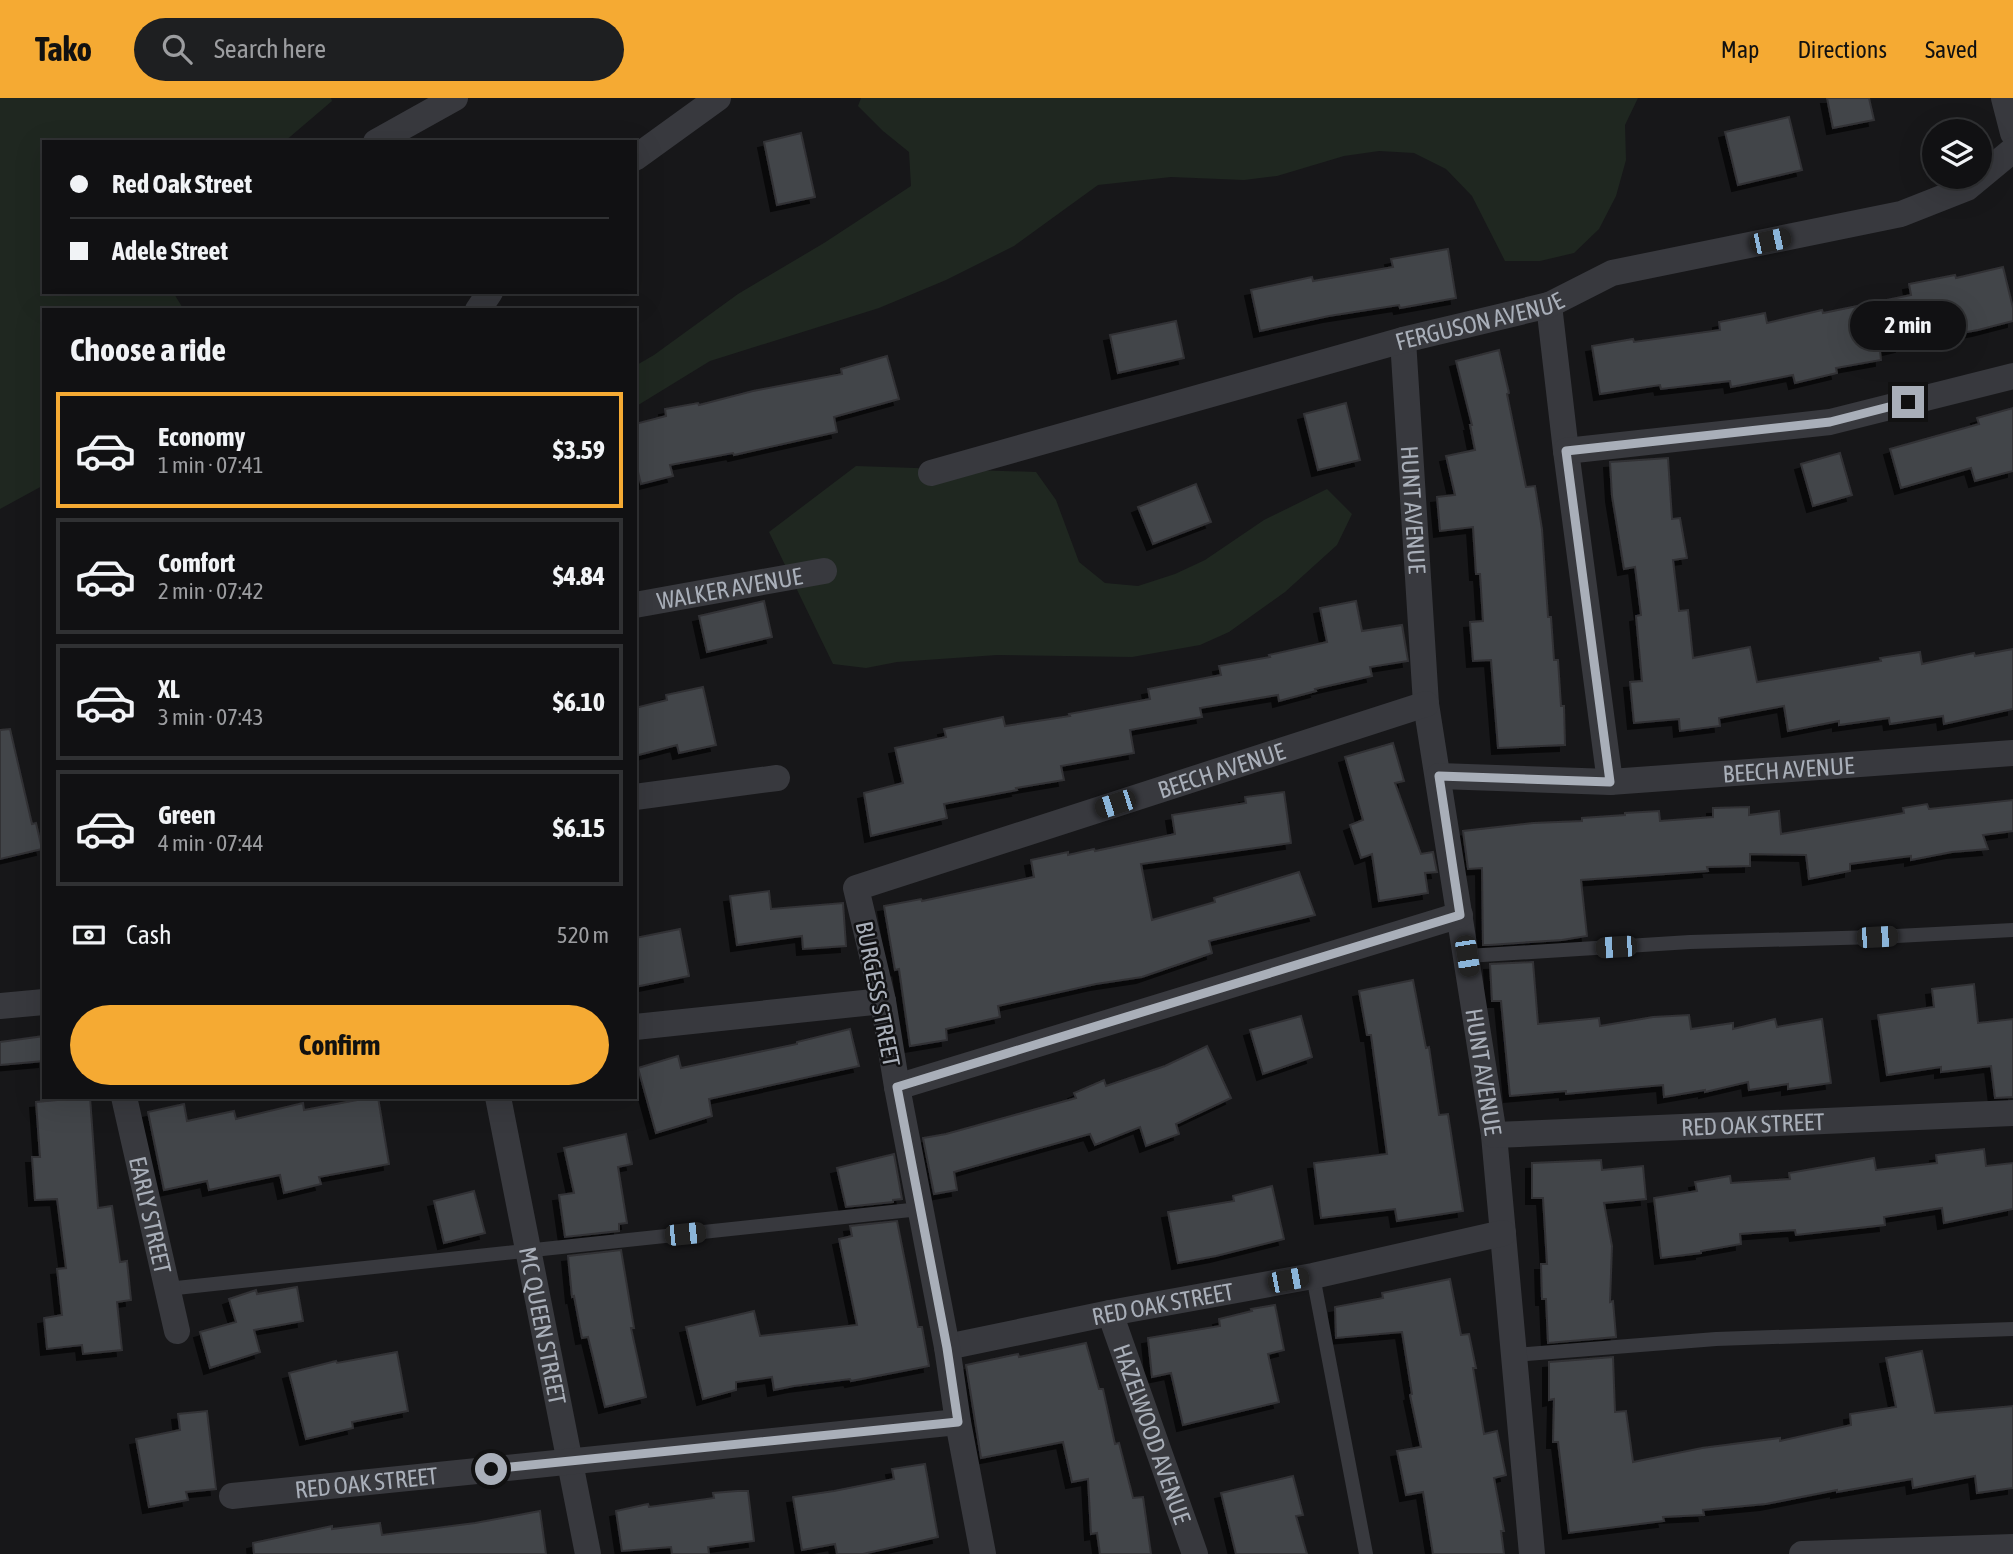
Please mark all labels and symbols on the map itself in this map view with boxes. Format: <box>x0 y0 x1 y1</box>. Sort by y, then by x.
car <box>1748 226 1793 256</box>
street label: FERGUSON AVENUE <box>1392 286 1568 355</box>
callout: 2 min <box>1850 300 1966 350</box>
route end <box>1892 386 1924 418</box>
street label: HUNT AVENUE <box>1396 445 1431 574</box>
street label: WALKER AVENUE <box>655 562 804 614</box>
street label: BEECH AVENUE <box>1154 737 1288 803</box>
street label: BEECH AVENUE <box>1722 751 1855 787</box>
car <box>1092 788 1139 820</box>
street label: BURGESS STREET <box>851 919 905 1069</box>
car <box>1856 925 1899 949</box>
car <box>1454 934 1481 978</box>
car <box>1595 935 1638 959</box>
street label: HUNT AVENUE <box>1461 1006 1507 1137</box>
street label: RED OAK STREET <box>1681 1107 1825 1141</box>
street label: EARLY STREET <box>124 1154 177 1277</box>
car <box>664 1221 707 1247</box>
street label: MC QUEEN STREET <box>514 1245 572 1407</box>
car <box>1266 1266 1311 1294</box>
street label: RED OAK STREET <box>1089 1277 1236 1330</box>
street label: HAZELWOOD AVENUE <box>1108 1340 1197 1527</box>
route start <box>475 1453 507 1485</box>
street label: RED OAK STREET <box>294 1462 440 1503</box>

